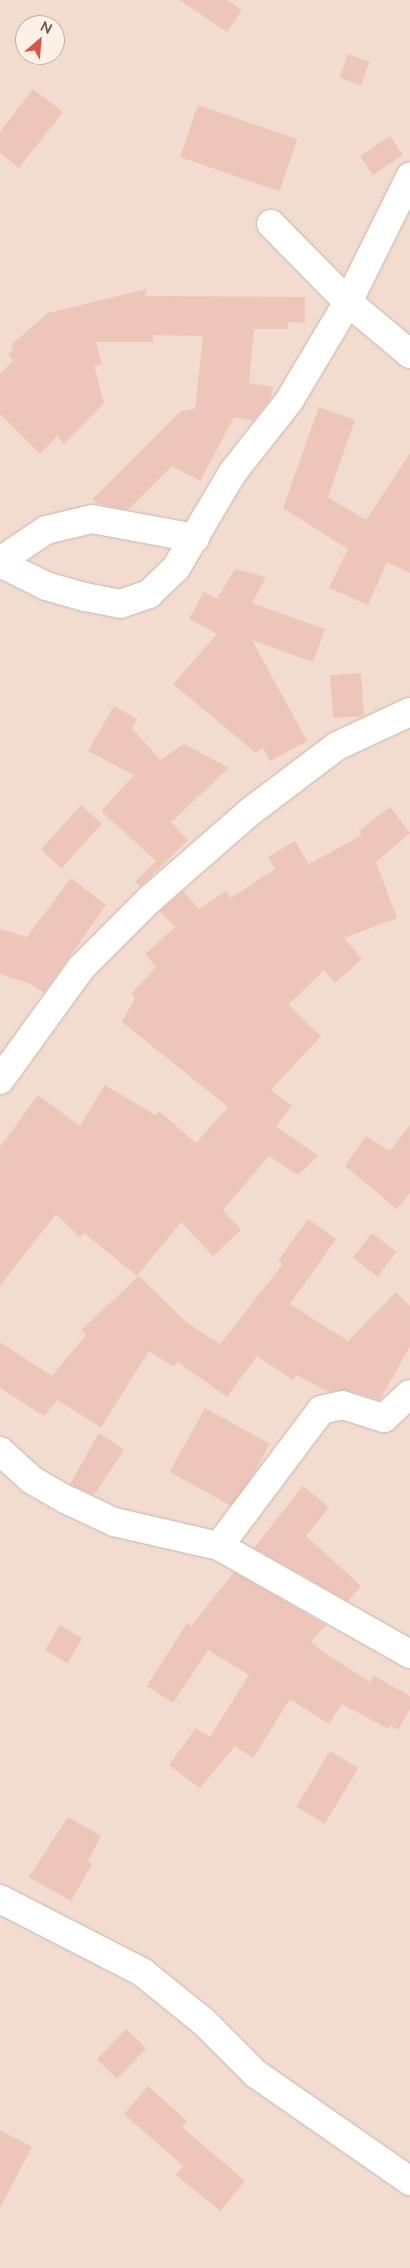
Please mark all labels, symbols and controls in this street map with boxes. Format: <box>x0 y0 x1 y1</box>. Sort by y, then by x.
north arrow <box>15 15 65 65</box>
text: N <box>38 17 55 37</box>

